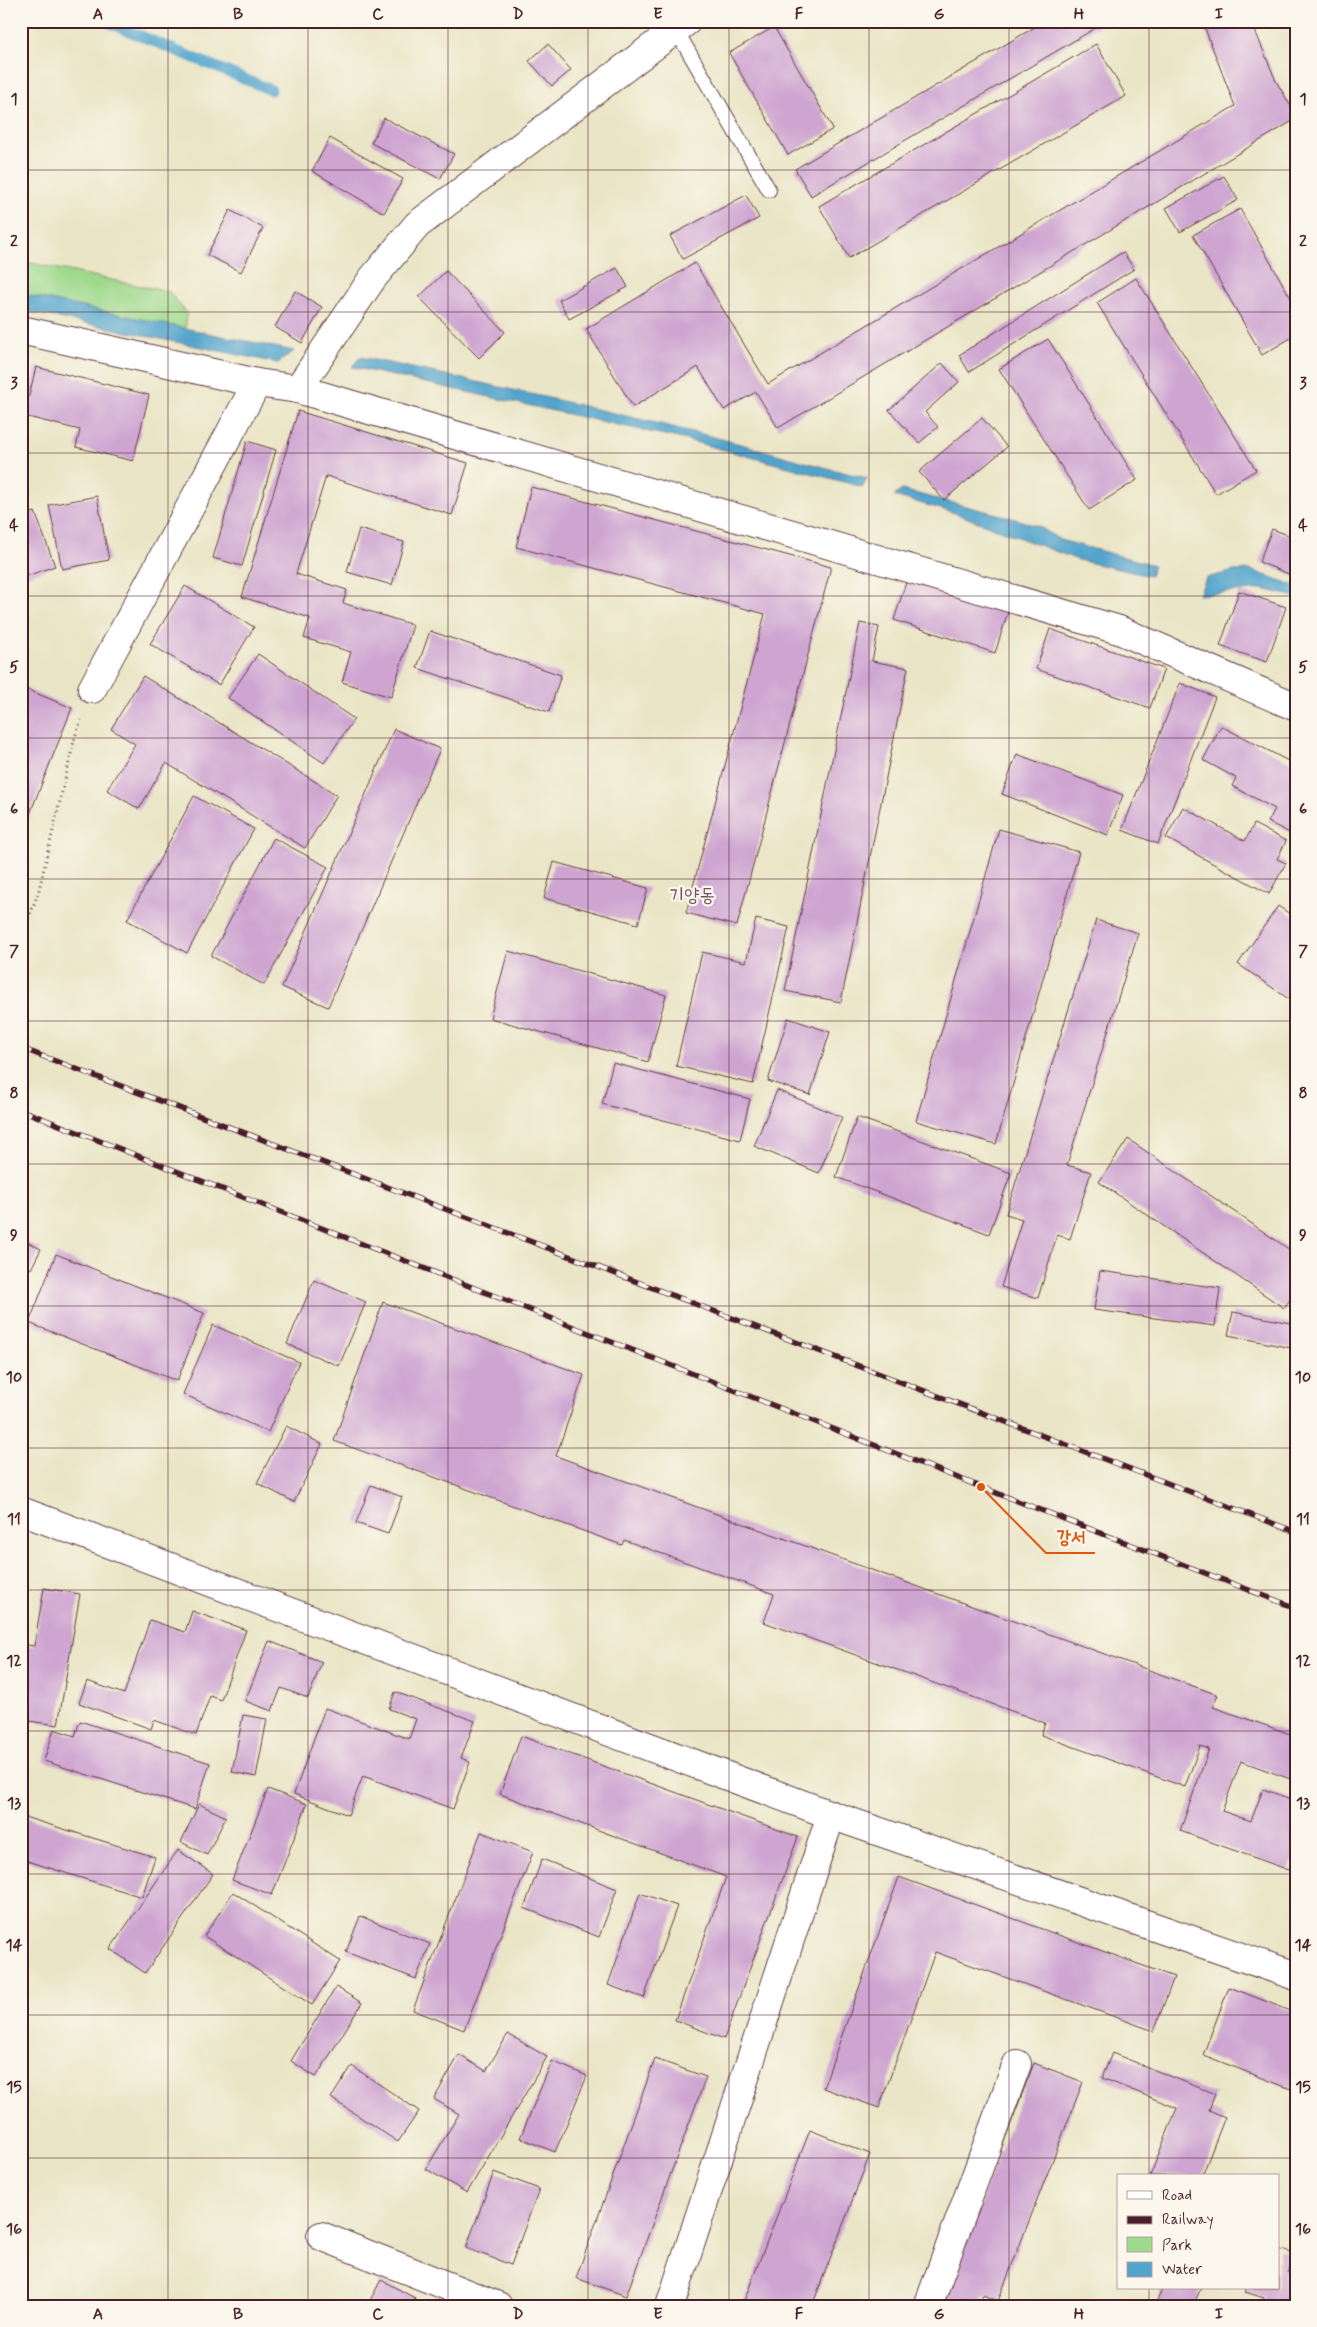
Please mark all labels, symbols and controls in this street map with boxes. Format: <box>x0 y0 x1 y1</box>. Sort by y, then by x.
text: A <box>93 4 103 25</box>
text: B <box>233 4 243 25</box>
text: C <box>372 4 384 25</box>
text: D <box>512 4 524 25</box>
text: E <box>653 4 663 25</box>
text: F <box>795 4 804 25</box>
text: G <box>934 4 945 25</box>
text: H <box>1074 4 1085 25</box>
text: I <box>1215 4 1224 25</box>
text: 1 <box>10 89 18 110</box>
text: 1 <box>1299 89 1307 110</box>
text: 2 <box>10 231 18 252</box>
text: 2 <box>1299 231 1307 252</box>
text: 3 <box>10 373 18 394</box>
text: 3 <box>1299 373 1307 394</box>
text: 4 <box>9 515 19 536</box>
text: 4 <box>1298 515 1308 536</box>
text: 5 <box>9 657 19 678</box>
text: 5 <box>1298 657 1308 678</box>
text: 6 <box>10 799 18 820</box>
text: 6 <box>1299 799 1307 820</box>
district label: 기양동 <box>669 883 715 908</box>
text: 7 <box>9 941 19 962</box>
text: 7 <box>1298 941 1308 962</box>
text: 8 <box>9 1083 19 1104</box>
text: 8 <box>1298 1083 1308 1104</box>
text: 9 <box>10 1225 18 1246</box>
text: 9 <box>1299 1225 1307 1246</box>
text: 10 <box>6 1367 22 1388</box>
text: 10 <box>1295 1367 1311 1388</box>
text: 11 <box>7 1509 21 1530</box>
text: 11 <box>1296 1509 1310 1530</box>
callout: 강서 <box>1046 1520 1095 1553</box>
text: 강서 <box>1057 1526 1085 1550</box>
text: 12 <box>6 1651 22 1672</box>
text: 12 <box>1295 1651 1311 1672</box>
text: 13 <box>7 1793 21 1814</box>
text: 13 <box>1296 1793 1310 1814</box>
text: 14 <box>6 1935 23 1956</box>
text: 14 <box>1295 1935 1312 1956</box>
text: 15 <box>6 2077 22 2098</box>
text: 15 <box>1295 2077 1311 2098</box>
legend <box>1117 2174 1280 2290</box>
text: Road <box>1162 2186 1192 2206</box>
text: Railway <box>1162 2210 1214 2230</box>
text: 16 <box>6 2219 22 2240</box>
text: 16 <box>1295 2219 1311 2240</box>
text: Park <box>1162 2236 1192 2256</box>
text: Water <box>1162 2260 1202 2280</box>
text: A <box>93 2304 103 2325</box>
text: B <box>233 2304 243 2325</box>
text: C <box>372 2304 384 2325</box>
text: D <box>512 2304 524 2325</box>
text: E <box>653 2304 663 2325</box>
text: F <box>795 2304 804 2325</box>
text: G <box>934 2304 945 2325</box>
text: H <box>1074 2304 1085 2325</box>
text: I <box>1215 2304 1224 2325</box>

